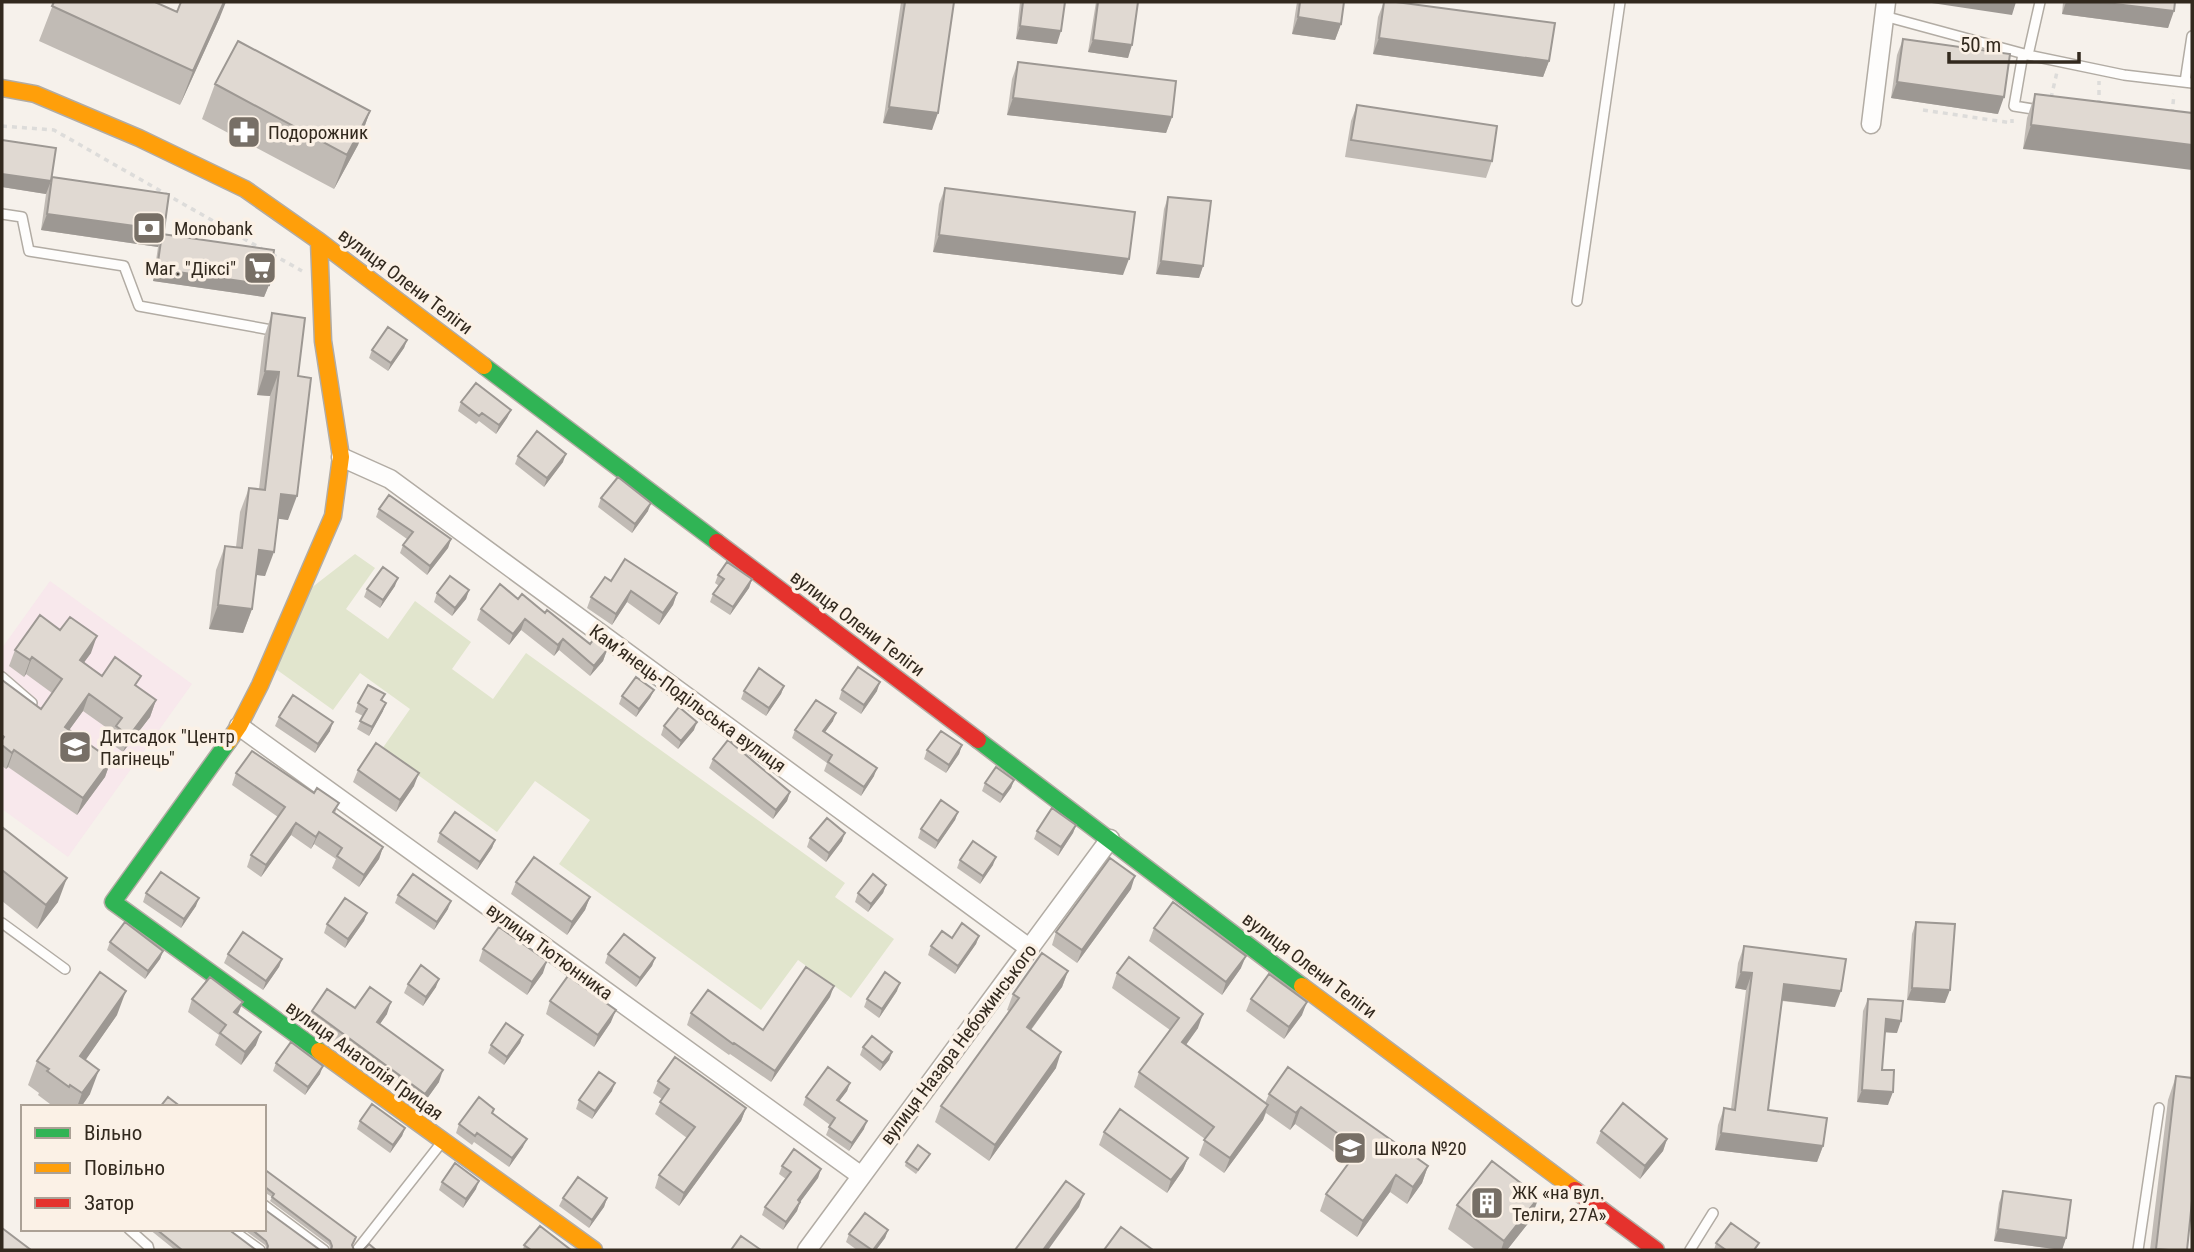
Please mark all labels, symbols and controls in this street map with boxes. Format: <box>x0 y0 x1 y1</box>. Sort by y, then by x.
scale bar <box>1949 21 2078 65</box>
text: 50 m <box>1960 33 2001 57</box>
pharmacy icon: Подорожник <box>225 113 263 151</box>
place label: Подорожник <box>268 121 368 144</box>
bank icon: Monobank <box>130 209 168 247</box>
place label: Monobank <box>174 217 253 240</box>
street label: вулиця Олени Теліги <box>334 223 477 339</box>
supermarket icon: Маг. "Діксі" <box>241 249 279 287</box>
place label: Маг. "Діксі" <box>145 257 236 280</box>
street label: вулиця Олени Теліги <box>786 565 929 681</box>
street label: Камʼянець-Подільська вулиця <box>585 619 790 777</box>
place label: Дитсадок "Центр Пагінець" <box>100 725 235 770</box>
school or university icon: Дитсадок "Центр Пагінець" <box>56 728 94 766</box>
street label: вулиця Тютюнника <box>482 898 617 1005</box>
street label: вулиця Олени Теліги <box>1238 907 1381 1023</box>
street label: вулиця Назара Небожинського <box>875 939 1041 1149</box>
street label: вулиця Анатолія Грицая <box>282 996 448 1125</box>
legend <box>21 1105 266 1231</box>
text: Вільно <box>84 1121 142 1145</box>
school or university icon: Школа №20 <box>1331 1129 1369 1167</box>
place label: Школа №20 <box>1374 1137 1467 1160</box>
text: Повільно <box>84 1156 165 1180</box>
place label: ЖК «на вул. Теліги, 27А» <box>1512 1181 1606 1226</box>
building icon: ЖК «на вул. Теліги, 27А» <box>1468 1184 1506 1222</box>
text: Затор <box>84 1191 134 1215</box>

